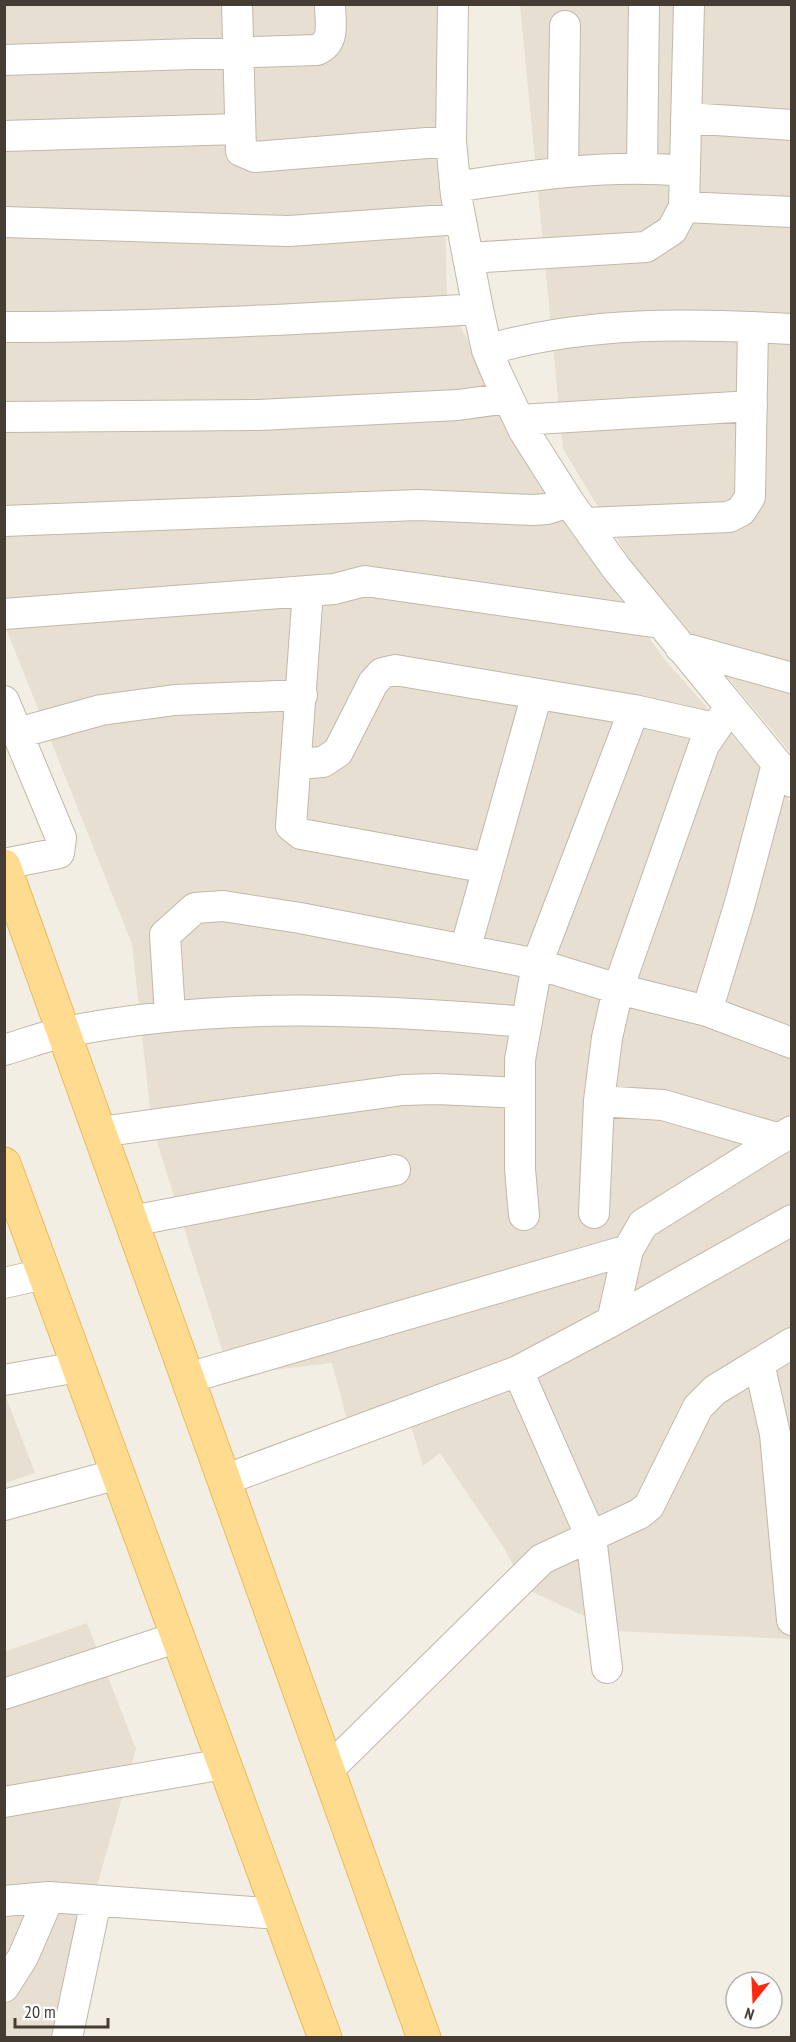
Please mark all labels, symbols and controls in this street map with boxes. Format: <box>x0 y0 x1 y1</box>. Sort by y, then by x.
north arrow <box>724 1970 784 2030</box>
scale bar <box>15 1991 108 2029</box>
text: 20 m <box>24 2000 56 2023</box>
text: N <box>742 2003 757 2025</box>

